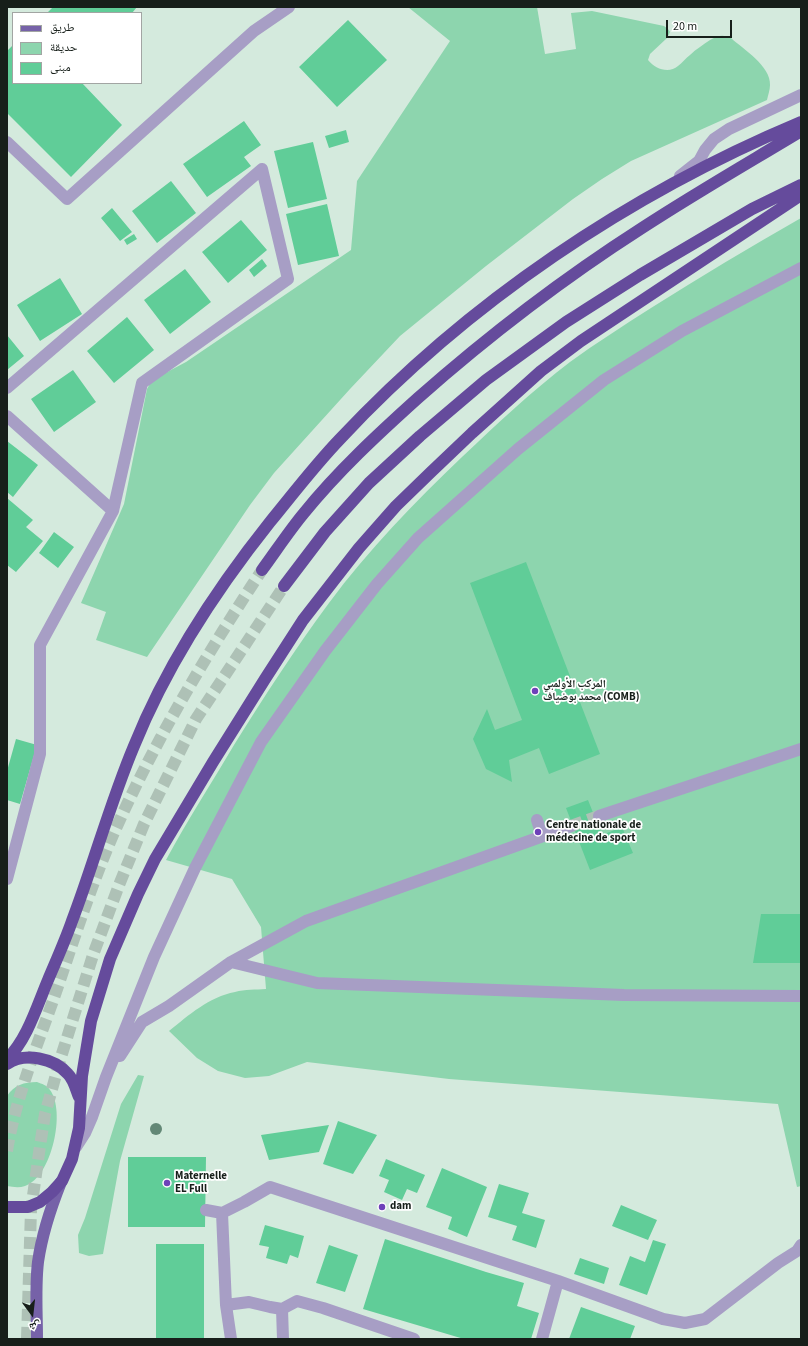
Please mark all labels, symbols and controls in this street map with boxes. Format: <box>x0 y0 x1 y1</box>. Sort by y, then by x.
legend <box>12 12 142 84</box>
scale bar <box>668 12 734 38</box>
text: 20 m <box>673 18 697 35</box>
text: طريق <box>50 19 75 36</box>
text: حديقة <box>50 39 78 56</box>
text: مبنى <box>50 59 71 76</box>
place label: المركب الأولمبي محمد بوضياف (COMB) <box>543 678 639 704</box>
marker: المركب الأولمبي محمد بوضياف (COMB) <box>530 686 540 696</box>
place label: Centre nationale de médecine de sport <box>546 819 641 845</box>
marker: Centre nationale de médecine de sport <box>533 827 543 837</box>
place label: Maternelle EL Full <box>175 1170 227 1196</box>
marker: Maternelle EL Full <box>162 1178 172 1188</box>
place label: dam <box>390 1200 412 1214</box>
marker: dam <box>377 1202 387 1212</box>
north arrow <box>12 1294 52 1334</box>
text: ش <box>28 1317 43 1335</box>

